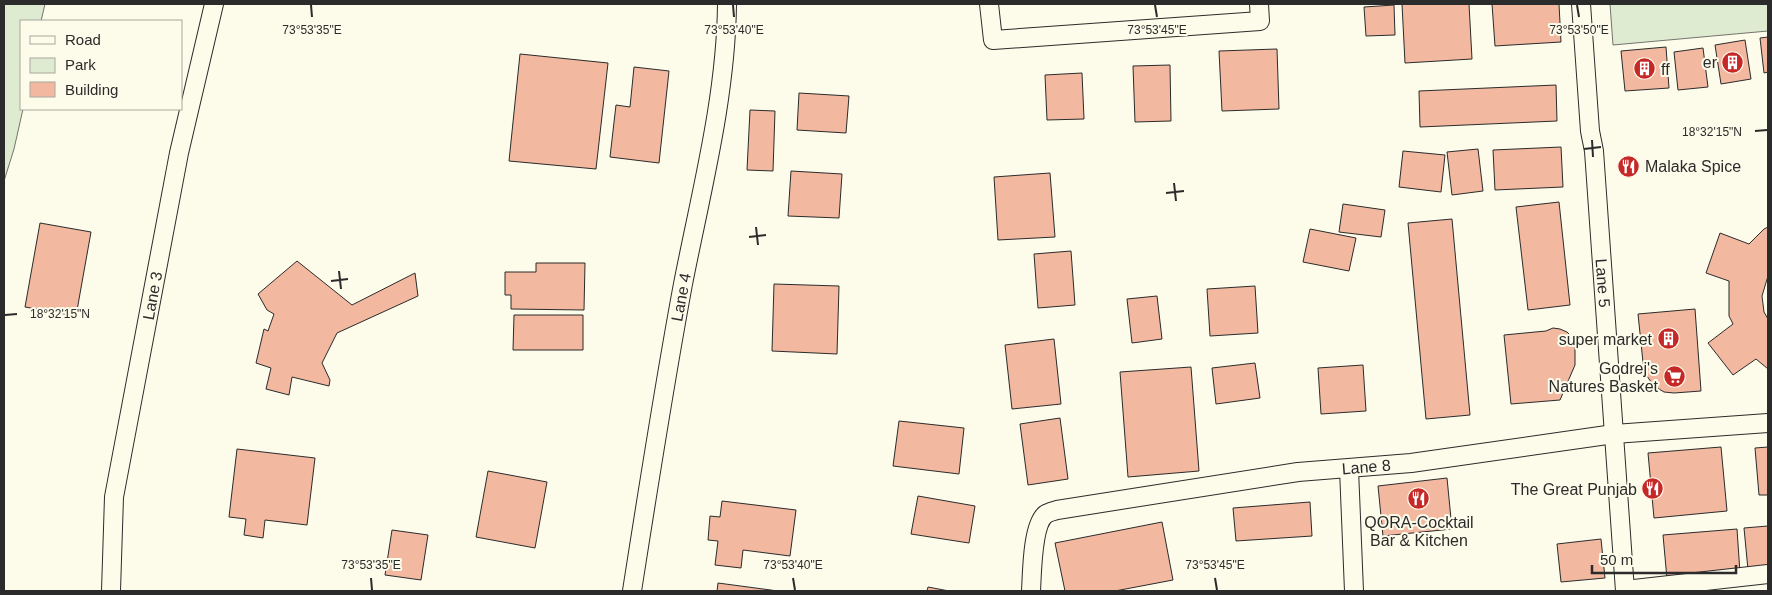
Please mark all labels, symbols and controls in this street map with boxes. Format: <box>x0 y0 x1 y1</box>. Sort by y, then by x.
legend <box>20 20 182 110</box>
text: 73°53'35"E <box>282 23 342 37</box>
text: 73°53'40"E <box>704 23 764 37</box>
text: 73°53'45"E <box>1127 23 1187 37</box>
text: 73°53'50"E <box>1549 23 1609 37</box>
text: Road <box>65 31 101 48</box>
building icon: er <box>1721 50 1745 74</box>
place label: er <box>1703 54 1718 71</box>
text: Park <box>65 56 96 73</box>
building icon: ff <box>1633 57 1657 81</box>
place label: ff <box>1661 61 1670 78</box>
text: Building <box>65 81 118 98</box>
text: 18°32'15"N <box>1682 125 1742 139</box>
restaurant icon: Malaka Spice <box>1617 154 1641 178</box>
place label: Malaka Spice <box>1645 158 1741 175</box>
street label: Lane 5 <box>1593 258 1614 308</box>
street label: Lane 3 <box>139 270 165 321</box>
street label: Lane 4 <box>668 271 694 323</box>
text: 18°32'15"N <box>30 307 90 321</box>
building icon: super market <box>1656 327 1680 351</box>
place label: super market <box>1559 331 1653 348</box>
place label: Godrej's Natures Basket <box>1549 360 1659 395</box>
supermarket icon: Godrej's Natures Basket <box>1662 365 1686 389</box>
street label: Lane 8 <box>1341 456 1391 477</box>
restaurant icon: The Great Punjab <box>1641 477 1665 501</box>
place label: The Great Punjab <box>1511 481 1637 498</box>
restaurant icon: QORA-Cocktail Bar & Kitchen <box>1407 486 1431 510</box>
place label: QORA-Cocktail Bar & Kitchen <box>1364 514 1474 549</box>
scale bar <box>1592 542 1736 574</box>
text: 50 m <box>1600 551 1633 568</box>
text: 73°53'35"E <box>341 558 401 572</box>
text: 73°53'40"E <box>763 558 823 572</box>
text: 73°53'45"E <box>1185 558 1245 572</box>

